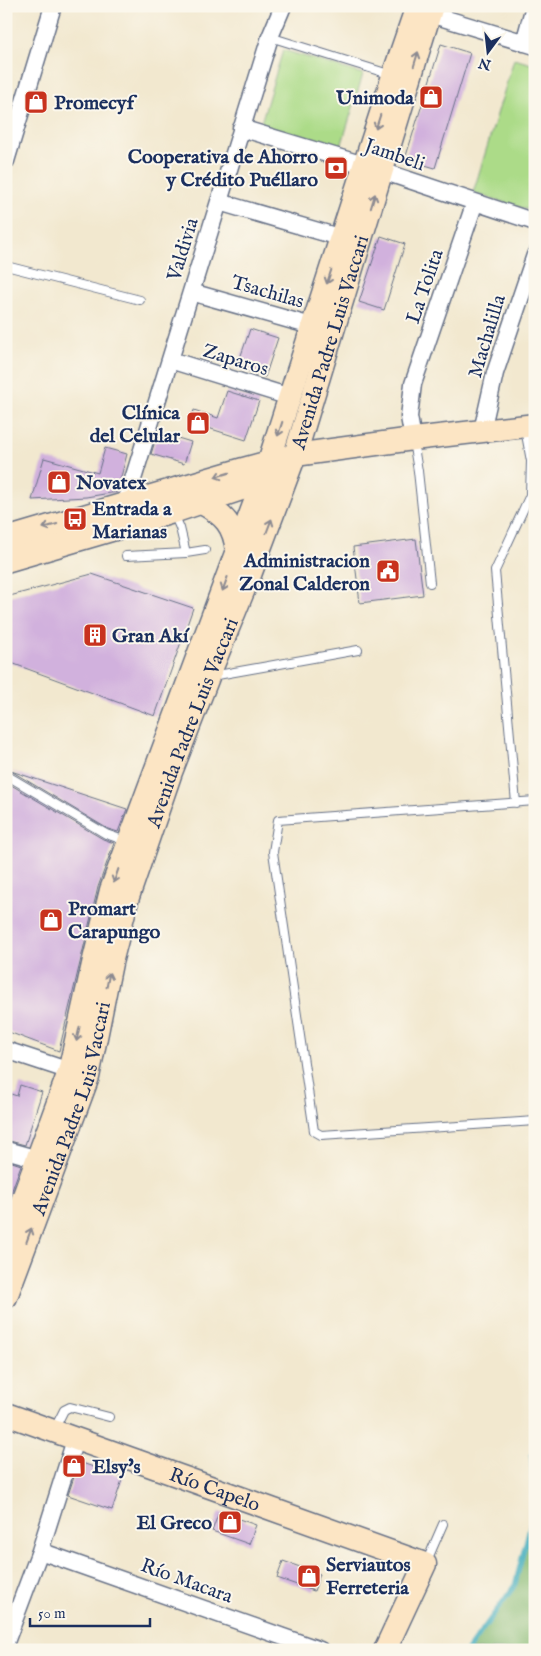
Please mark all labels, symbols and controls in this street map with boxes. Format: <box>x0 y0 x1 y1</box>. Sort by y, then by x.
north arrow <box>464 28 514 78</box>
one-way arrow <box>412 51 422 67</box>
text: N <box>477 53 494 74</box>
shop icon: Unimoda <box>418 84 444 110</box>
place label: Unimoda <box>335 86 414 111</box>
shop icon: Promecyf <box>23 89 49 115</box>
place label: Promecyf <box>54 91 138 116</box>
one-way arrow <box>373 114 382 129</box>
street label: Jambeli <box>359 133 428 177</box>
place label: Cooperativa de Ahorro y Crédito Puéllaro <box>128 145 318 193</box>
bank icon: Cooperativa de Ahorro y Crédito Puéllaro <box>323 155 349 181</box>
one-way arrow <box>368 194 378 210</box>
street label: Valdivia <box>162 215 205 285</box>
street label: Avenida Padre Luis Vaccari <box>286 232 375 454</box>
street label: La Tolita <box>401 246 450 327</box>
one-way arrow <box>324 269 333 284</box>
street label: Tsachilas <box>228 270 307 315</box>
street label: Machalilla <box>463 291 512 381</box>
street label: Zaparos <box>200 339 271 382</box>
place label: Clínica del Celular <box>90 401 181 449</box>
shop icon: Clínica del Celular <box>185 410 211 436</box>
one-way arrow <box>274 421 284 437</box>
shop icon: Novatex <box>46 469 72 495</box>
place label: Novatex <box>75 471 147 496</box>
one-way arrow <box>215 471 231 481</box>
place label: Entrada a Marianas <box>92 497 172 545</box>
bus stop icon: Entrada a Marianas <box>62 506 88 532</box>
one-way arrow <box>265 519 274 534</box>
one-way arrow <box>42 522 58 532</box>
place label: Administracion Zonal Calderon <box>239 549 370 597</box>
public building icon: Administracion Zonal Calderon <box>375 558 401 584</box>
one-way arrow <box>220 576 229 591</box>
street label: Avenida Padre Luis Vaccari <box>141 615 245 832</box>
building icon: Gran Akí <box>82 622 108 648</box>
place label: Gran Akí <box>112 624 190 649</box>
one-way arrow <box>111 868 120 883</box>
place label: Promart Carapungo <box>68 897 160 945</box>
shop icon: Promart Carapungo <box>38 907 64 933</box>
one-way arrow <box>103 973 113 989</box>
street label: Avenida Padre Luis Vaccari <box>26 1000 117 1220</box>
one-way arrow <box>72 1026 82 1042</box>
one-way arrow <box>25 1228 34 1243</box>
shop icon: Elsy's <box>61 1453 87 1479</box>
place label: Elsy's <box>92 1455 141 1480</box>
street label: Río Capelo <box>166 1463 263 1518</box>
shop icon: El Greco <box>217 1509 243 1535</box>
place label: El Greco <box>137 1511 212 1536</box>
street label: Río Macara <box>137 1553 236 1610</box>
place label: Serviautos Ferreteria <box>326 1553 411 1601</box>
shop icon: Serviautos Ferreteria <box>296 1563 322 1589</box>
scale bar <box>30 1596 150 1628</box>
text: 50 m <box>38 1604 66 1623</box>

